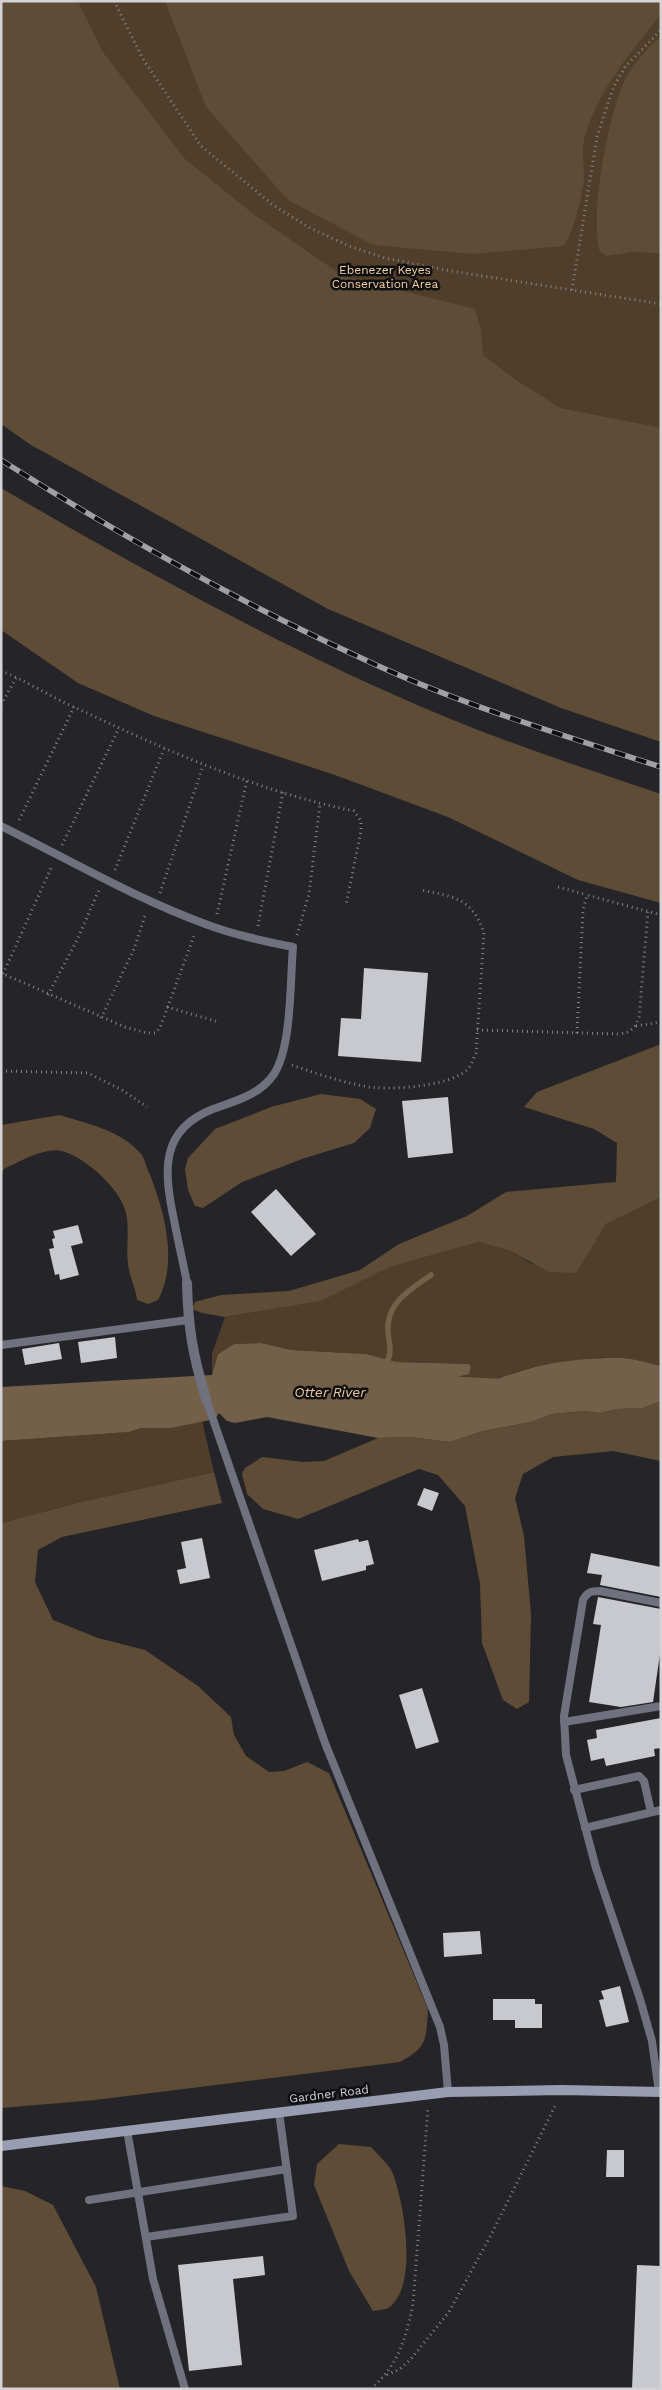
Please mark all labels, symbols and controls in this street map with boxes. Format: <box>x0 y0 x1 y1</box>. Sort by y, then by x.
park label: Ebenezer Keyes Conservation Area <box>332 263 438 291</box>
water label: Otter River <box>294 1384 366 1400</box>
street label: Gardner Road <box>288 2082 370 2106</box>

